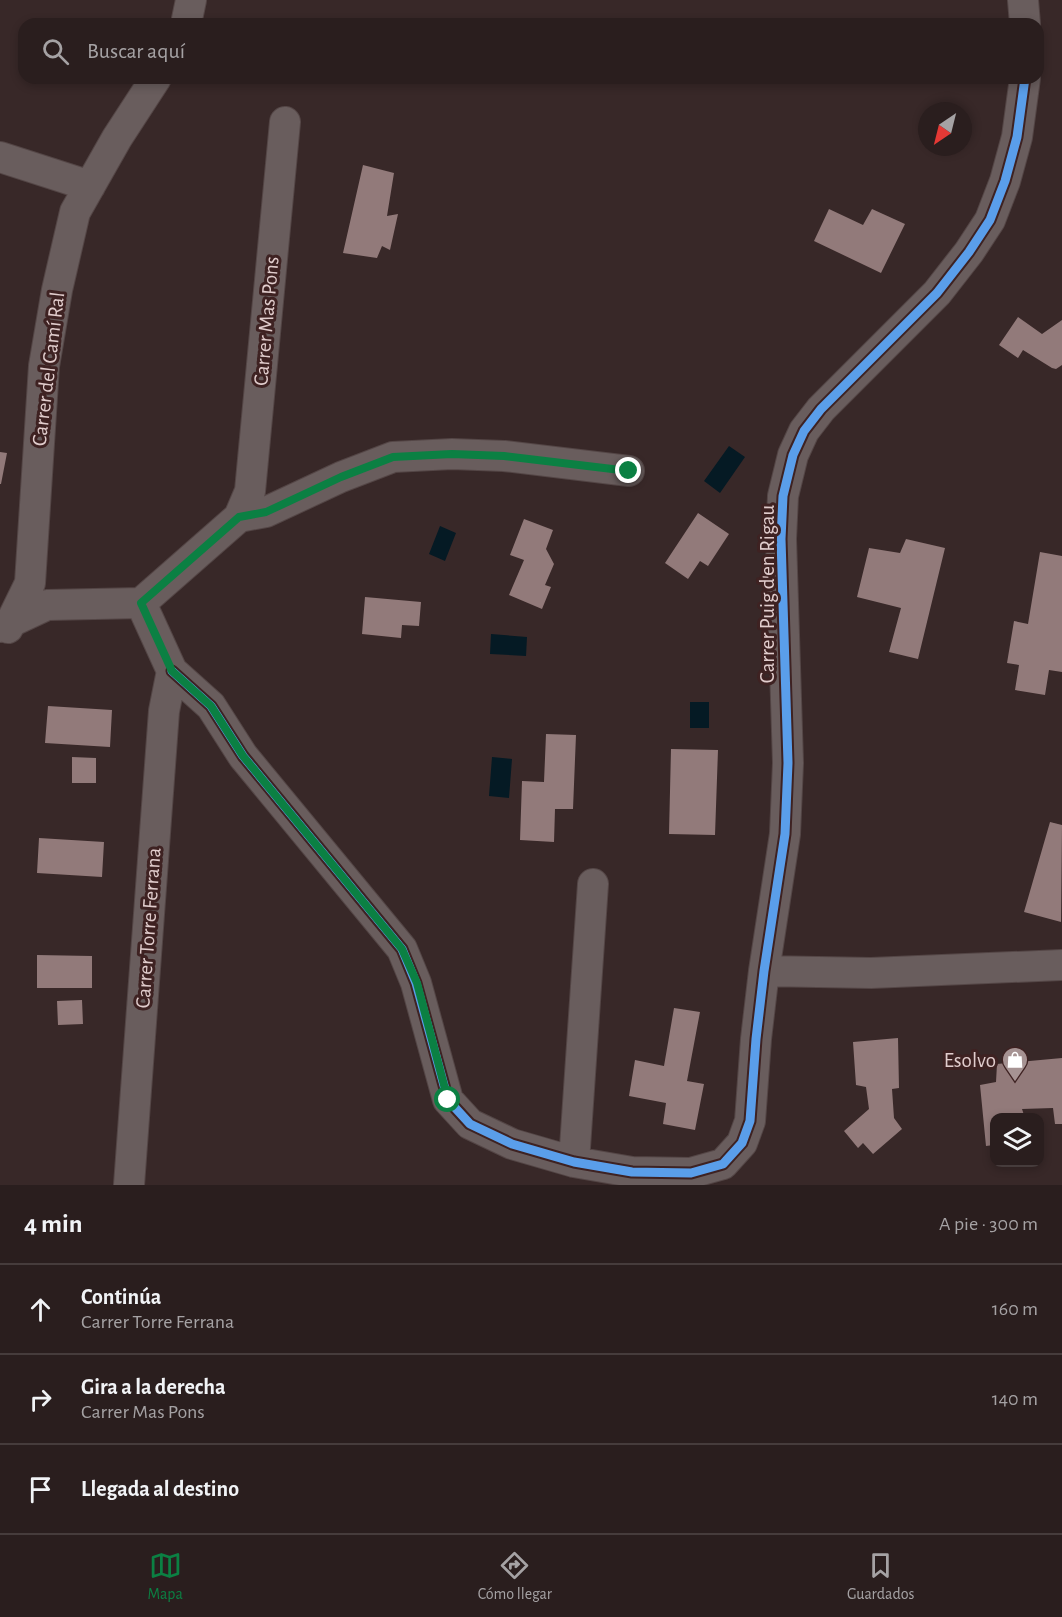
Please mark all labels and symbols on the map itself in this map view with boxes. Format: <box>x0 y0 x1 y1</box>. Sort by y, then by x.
north arrow <box>918 102 972 156</box>
street label: Carrer Mas Pons <box>250 255 283 387</box>
street label: Carrer del Camí Ral <box>29 291 68 447</box>
route end <box>615 457 641 483</box>
street label: Carrer Puig d'en Rigau <box>757 504 778 683</box>
street label: Carrer Torre Ferrana <box>132 847 165 1009</box>
shop icon: Esolvo <box>1000 1045 1030 1083</box>
place label: Esolvo <box>944 1050 996 1071</box>
route start <box>434 1086 460 1112</box>

